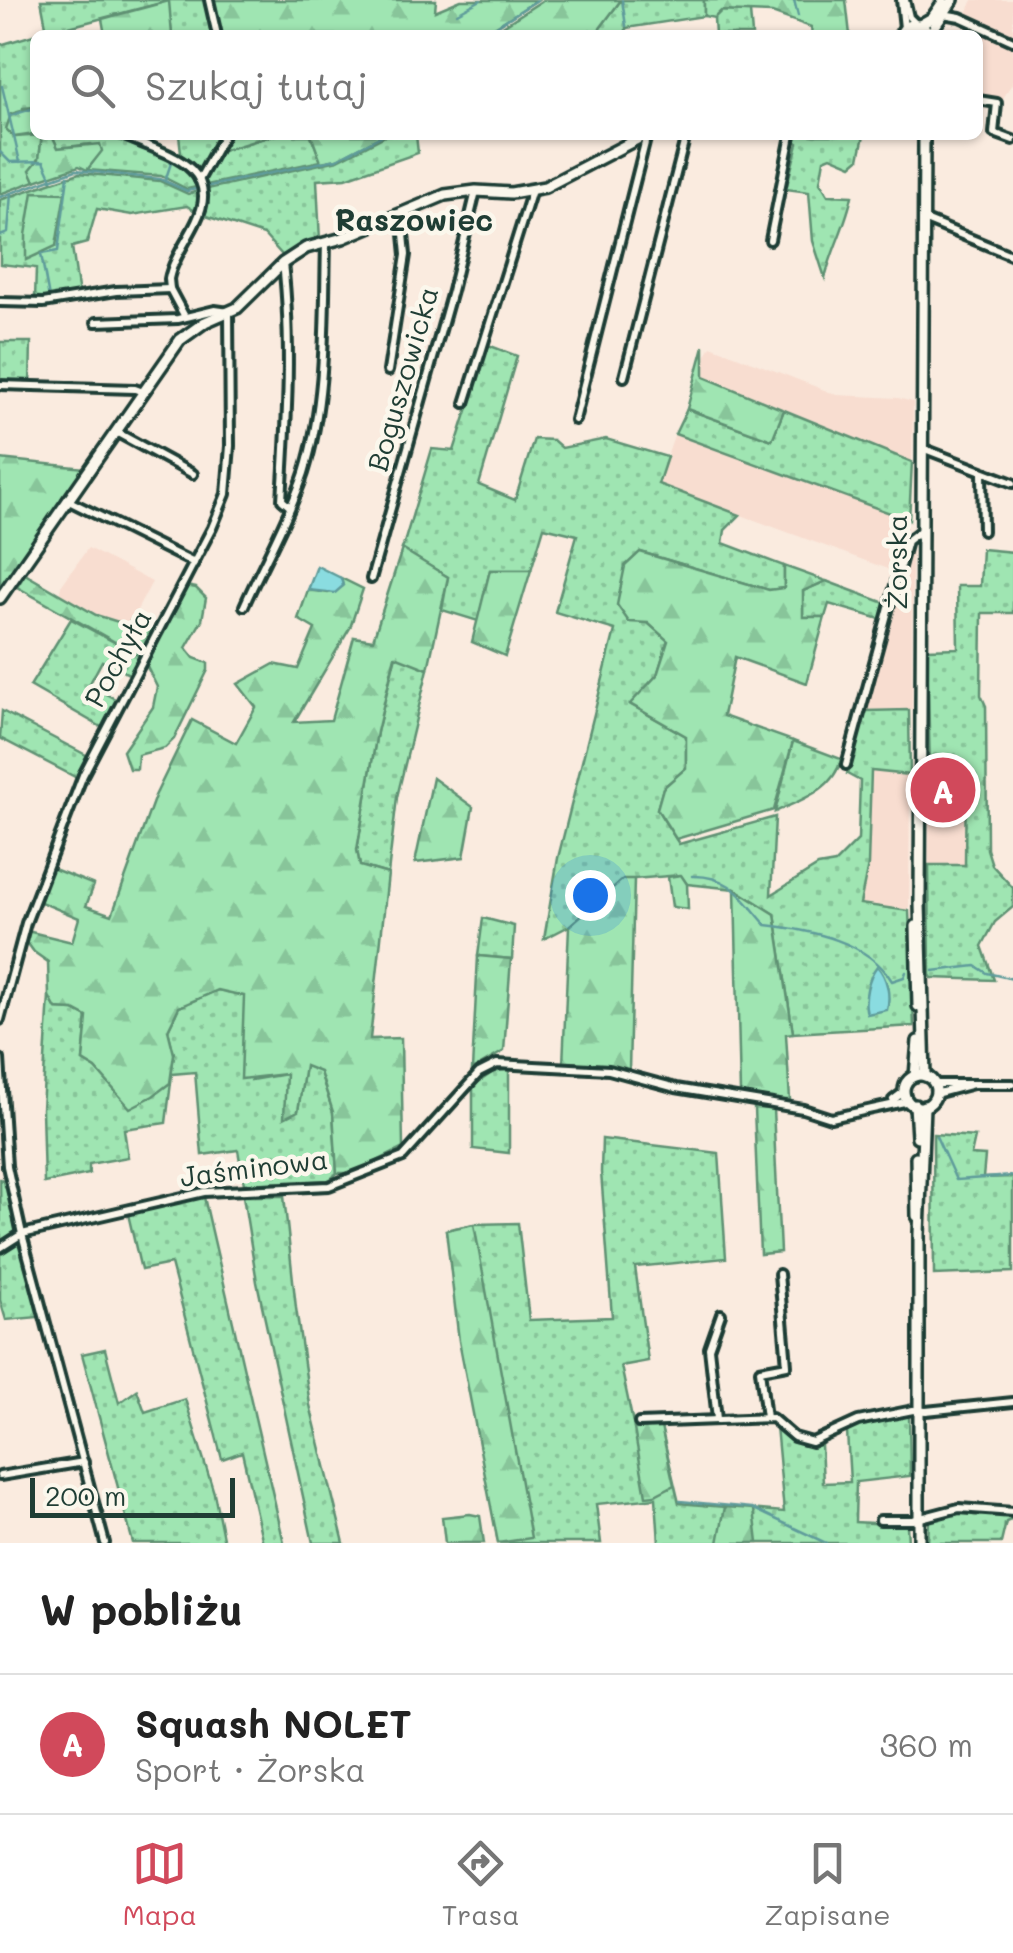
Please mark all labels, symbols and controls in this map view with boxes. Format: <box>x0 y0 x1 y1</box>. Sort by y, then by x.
search box <box>30 30 983 140</box>
icon: search <box>65 58 120 113</box>
text: Szukaj tutaj <box>145 60 368 110</box>
district label: Raszowiec <box>335 199 493 239</box>
street label: Boguszowicka <box>358 282 446 475</box>
street label: Żorska <box>878 514 914 610</box>
street label: Pochyła <box>76 602 159 713</box>
pin: A <box>910 752 976 828</box>
your location <box>565 870 616 921</box>
street label: Jaśminowa <box>178 1140 330 1194</box>
scale bar <box>30 1473 235 1518</box>
text: 200 m <box>45 1477 126 1513</box>
text: W pobliżu <box>40 1581 243 1636</box>
text: Squash NOLET <box>135 1698 412 1748</box>
text: A <box>61 1723 84 1765</box>
text: 360 m <box>879 1723 973 1765</box>
text: Sport · Żorska <box>135 1748 365 1790</box>
tab: Mapa <box>122 1836 197 1932</box>
tab: Trasa <box>442 1836 520 1932</box>
tab: Zapisane <box>765 1836 891 1932</box>

